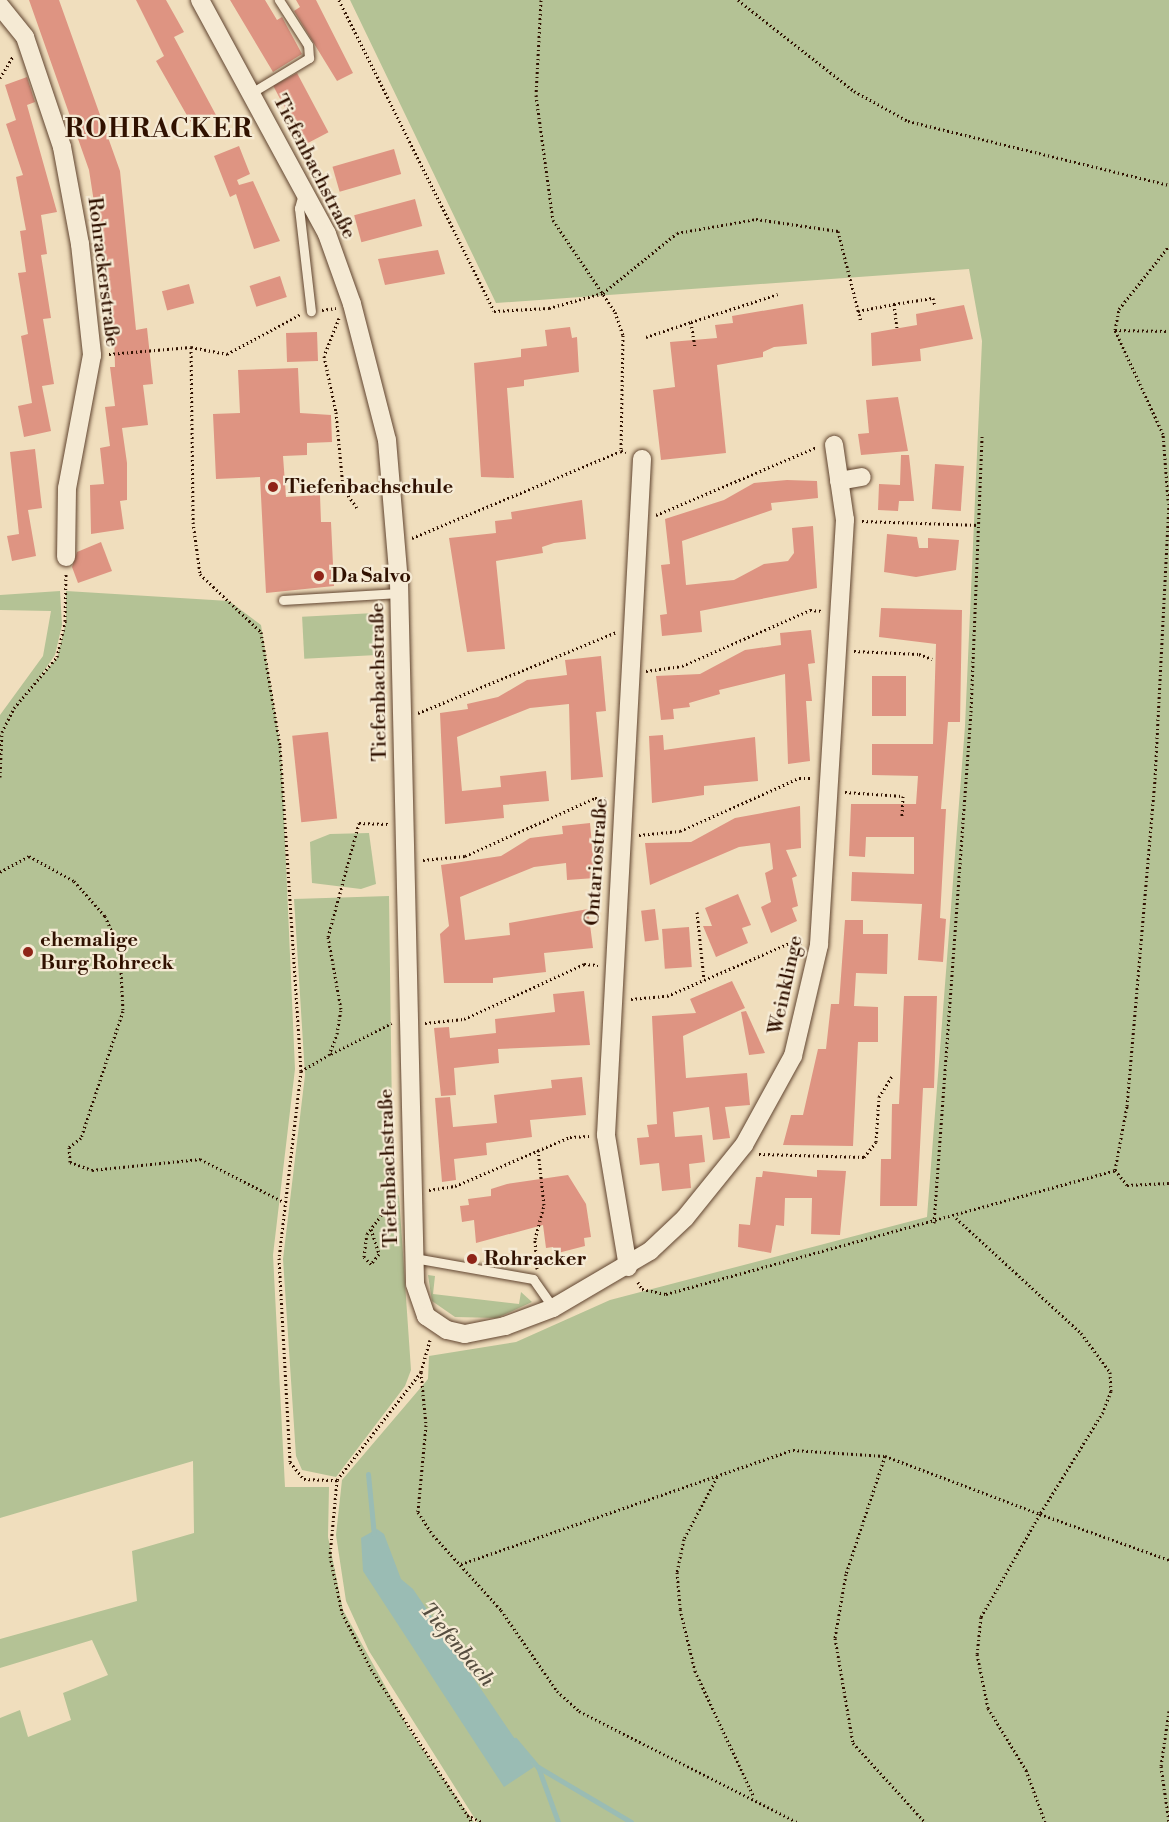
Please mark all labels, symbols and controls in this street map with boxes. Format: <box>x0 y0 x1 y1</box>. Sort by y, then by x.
street label: Tiefenbachstraße <box>267 91 361 243</box>
district label: ROHRACKER <box>65 114 253 146</box>
street label: Rohrackerstraße <box>82 196 124 348</box>
place label: Tiefenbachschule <box>285 475 453 499</box>
marker: Tiefenbachschule <box>266 480 280 494</box>
place label: Da Salvo <box>331 564 411 588</box>
marker: Da Salvo <box>312 569 326 583</box>
street label: Tiefenbachstraße <box>366 602 392 762</box>
street label: Ontariostraße <box>581 797 613 927</box>
place label: ehemalige Burg Rohreck <box>40 928 174 975</box>
street label: Weinklinge <box>764 933 808 1037</box>
marker: ehemalige Burg Rohreck <box>21 945 35 959</box>
street label: Tiefenbachstraße <box>374 1088 404 1248</box>
place label: Rohracker <box>484 1247 587 1271</box>
marker: Rohracker <box>465 1252 479 1266</box>
water label: Tiefenbach <box>415 1598 499 1692</box>

